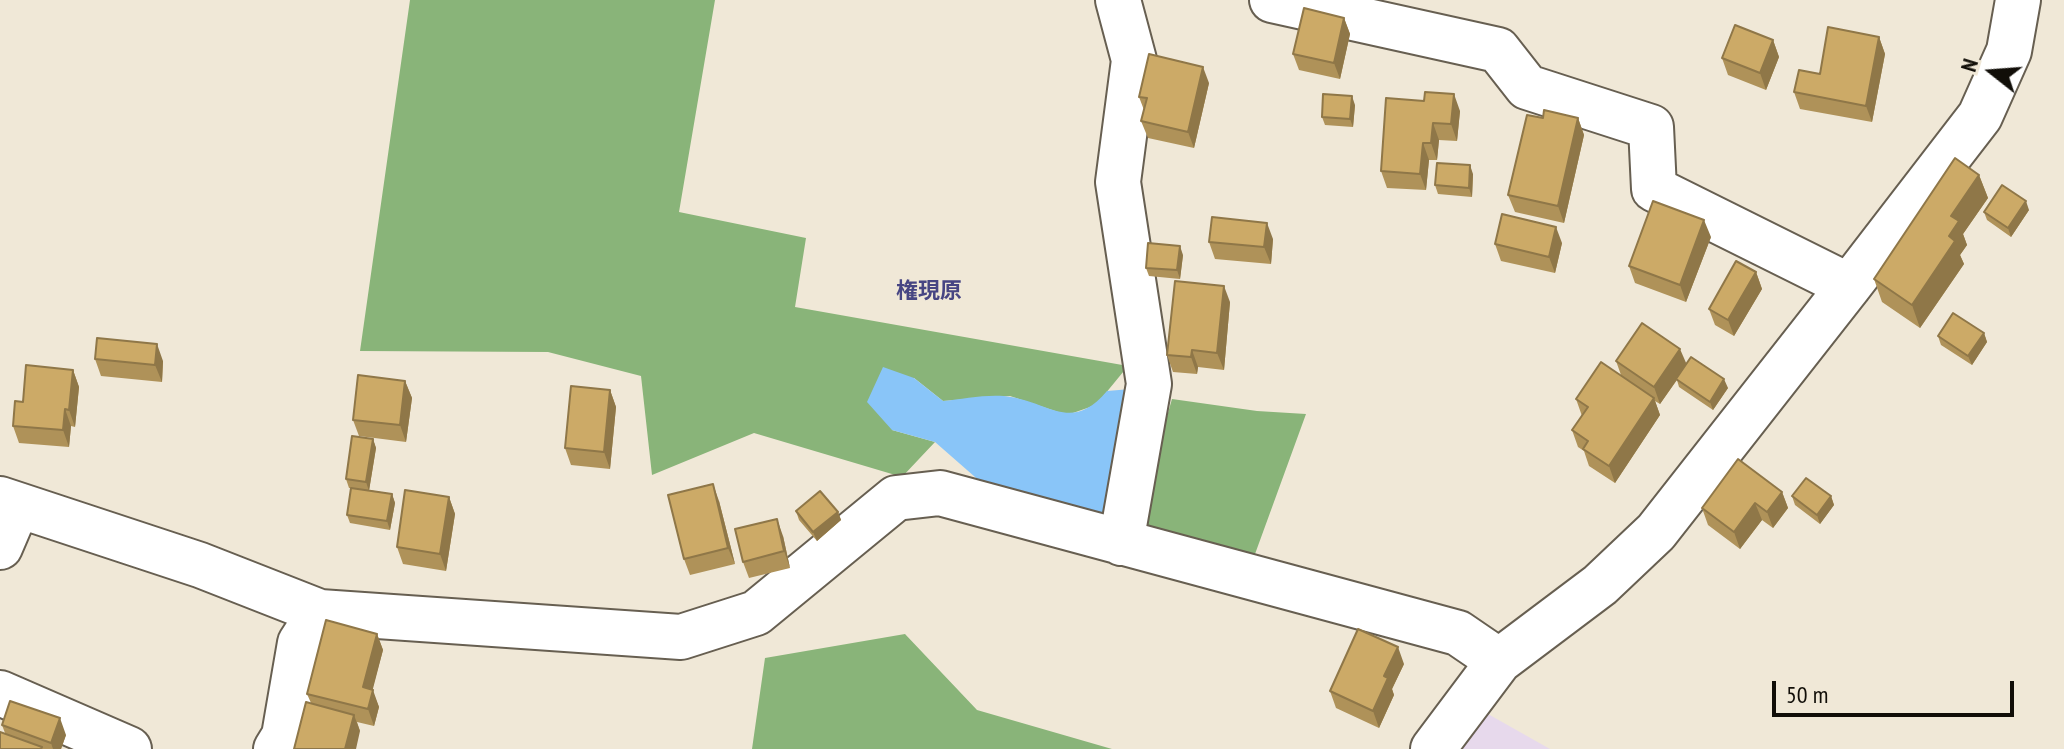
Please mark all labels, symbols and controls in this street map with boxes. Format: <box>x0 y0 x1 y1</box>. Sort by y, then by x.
north arrow <box>1952 32 2032 112</box>
text: N <box>1954 55 1984 75</box>
district label: 権現原 <box>896 279 962 305</box>
scale bar <box>1776 665 2018 715</box>
text: 50 m <box>1786 679 1828 710</box>

